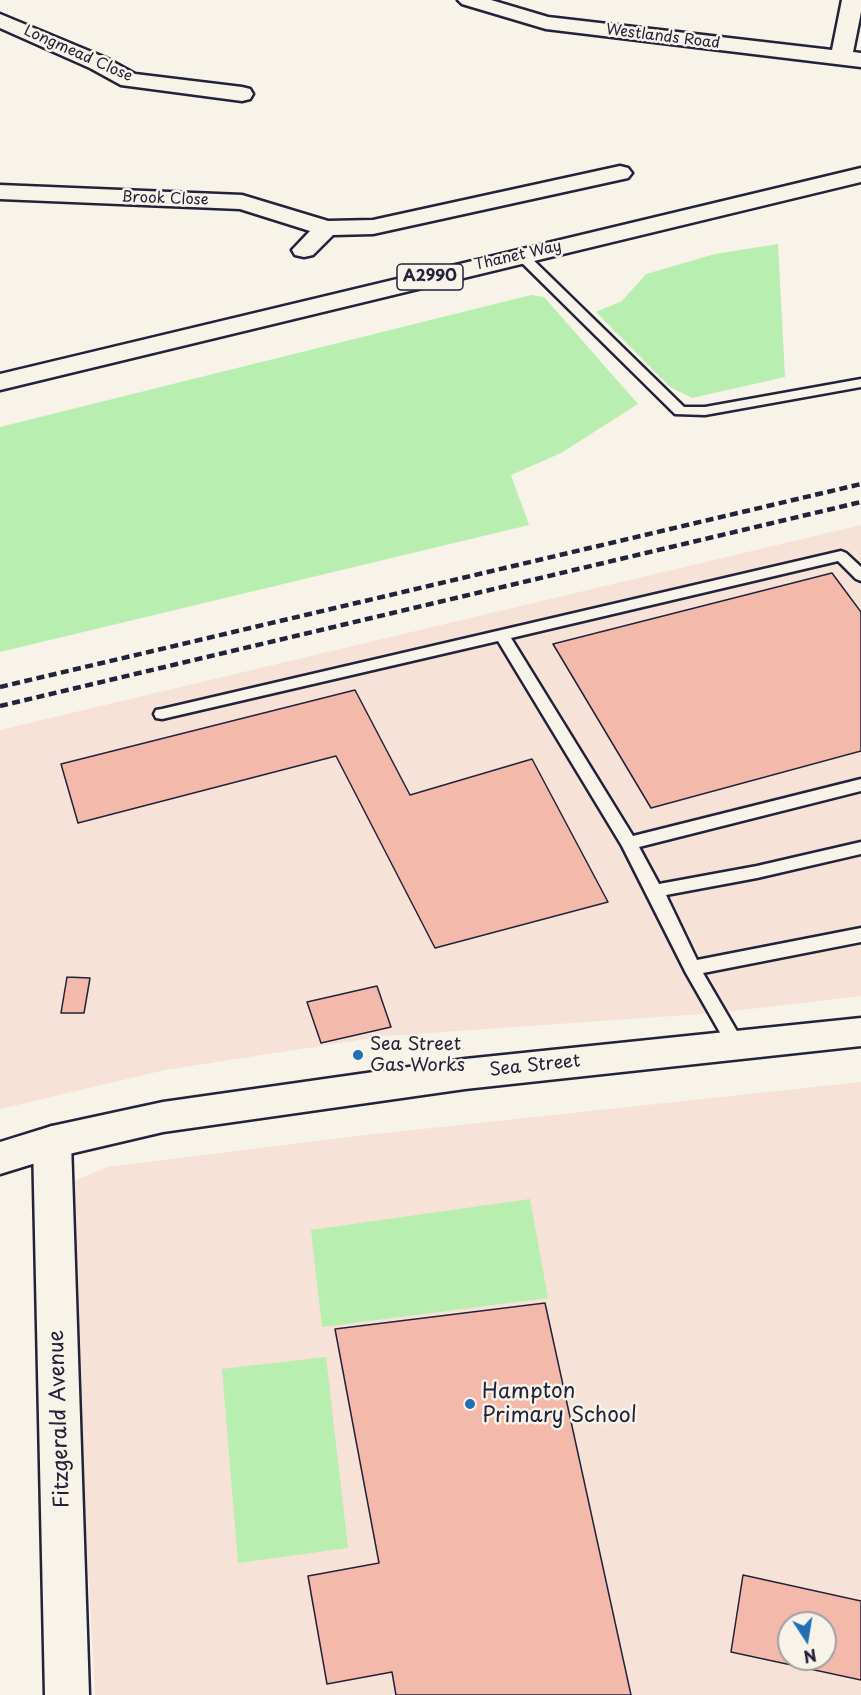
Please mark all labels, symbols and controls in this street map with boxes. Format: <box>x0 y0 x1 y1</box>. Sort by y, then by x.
street label: Westlands Road <box>605 21 721 53</box>
street label: Longmead Close <box>21 22 135 86</box>
street label: Brook Close <box>121 188 209 210</box>
street label: Thanet Way <box>472 237 564 275</box>
road number: A2990 <box>397 264 463 290</box>
place label: Sea Street Gas Works <box>370 1034 465 1076</box>
marker: Sea Street Gas Works <box>351 1048 365 1062</box>
street label: Sea Street <box>489 1050 581 1082</box>
street label: Fitzgerald Avenue <box>44 1329 76 1509</box>
place label: Hampton Primary School <box>482 1379 637 1429</box>
marker: Hampton Primary School <box>463 1397 477 1411</box>
north arrow <box>777 1611 837 1671</box>
text: N <box>802 1644 819 1670</box>

